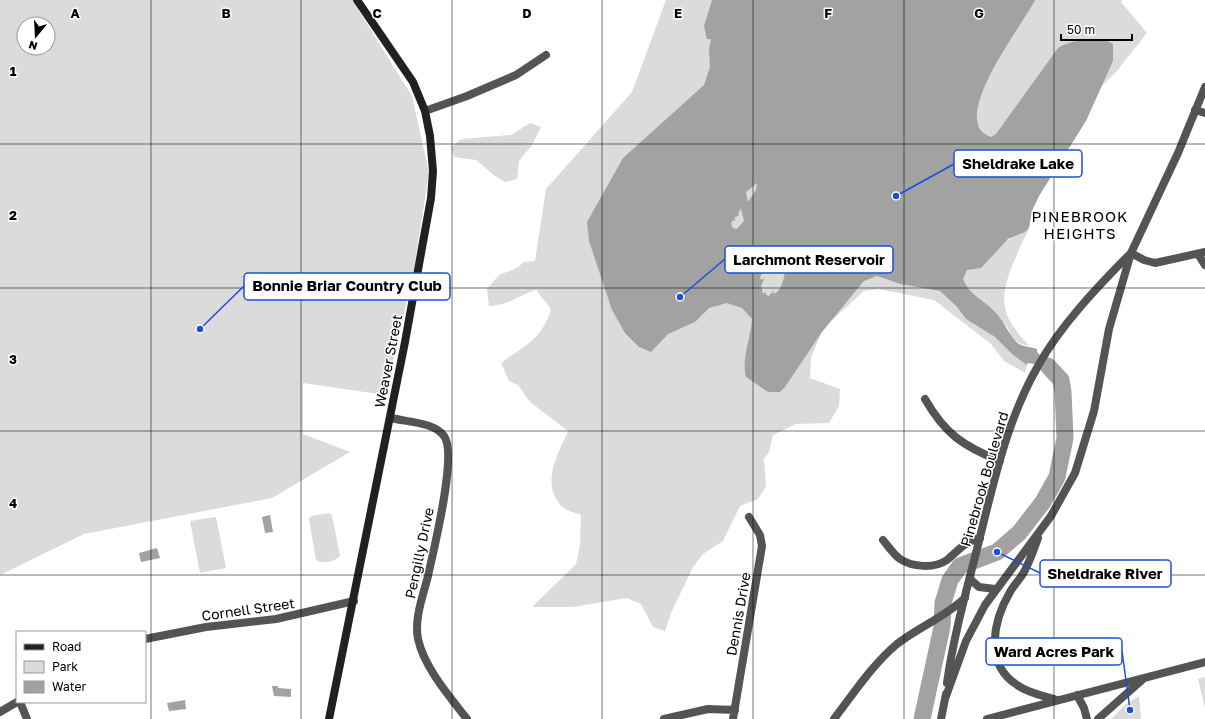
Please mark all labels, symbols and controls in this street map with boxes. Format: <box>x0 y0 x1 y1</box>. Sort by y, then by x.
text: A <box>70 5 80 21</box>
text: B <box>221 5 231 21</box>
text: C <box>372 5 382 21</box>
text: D <box>522 5 532 21</box>
text: E <box>674 5 682 21</box>
text: F <box>824 5 832 21</box>
text: G <box>974 5 984 21</box>
north arrow <box>16 16 56 56</box>
scale bar <box>1061 16 1132 42</box>
text: 50 m <box>1067 22 1095 37</box>
text: N <box>27 39 39 53</box>
text: 1 <box>10 63 17 79</box>
callout: Sheldrake Lake <box>954 150 1082 177</box>
text: Sheldrake Lake <box>962 154 1074 172</box>
text: 2 <box>9 207 17 223</box>
district label: PINEBROOK HEIGHTS <box>1032 207 1128 242</box>
callout: Larchmont Reservoir <box>725 246 893 273</box>
text: Larchmont Reservoir <box>733 250 885 268</box>
callout: Bonnie Briar Country Club <box>244 273 450 300</box>
text: Bonnie Briar Country Club <box>252 276 442 294</box>
street label: Weaver Street <box>371 313 405 409</box>
text: 3 <box>9 351 17 367</box>
street label: Pinebrook Boulevard <box>957 410 1011 548</box>
text: 4 <box>9 495 17 511</box>
street label: Pengilly Drive <box>401 506 437 600</box>
callout: Sheldrake River <box>1040 560 1171 587</box>
text: Sheldrake River <box>1047 564 1163 582</box>
street label: Dennis Drive <box>722 571 754 657</box>
street label: Cornell Street <box>200 594 296 624</box>
legend <box>16 631 146 703</box>
callout: Ward Acres Park <box>986 638 1122 665</box>
text: Road <box>52 639 81 654</box>
text: Ward Acres Park <box>994 642 1114 660</box>
text: Park <box>52 659 78 674</box>
text: Water <box>52 679 86 694</box>

